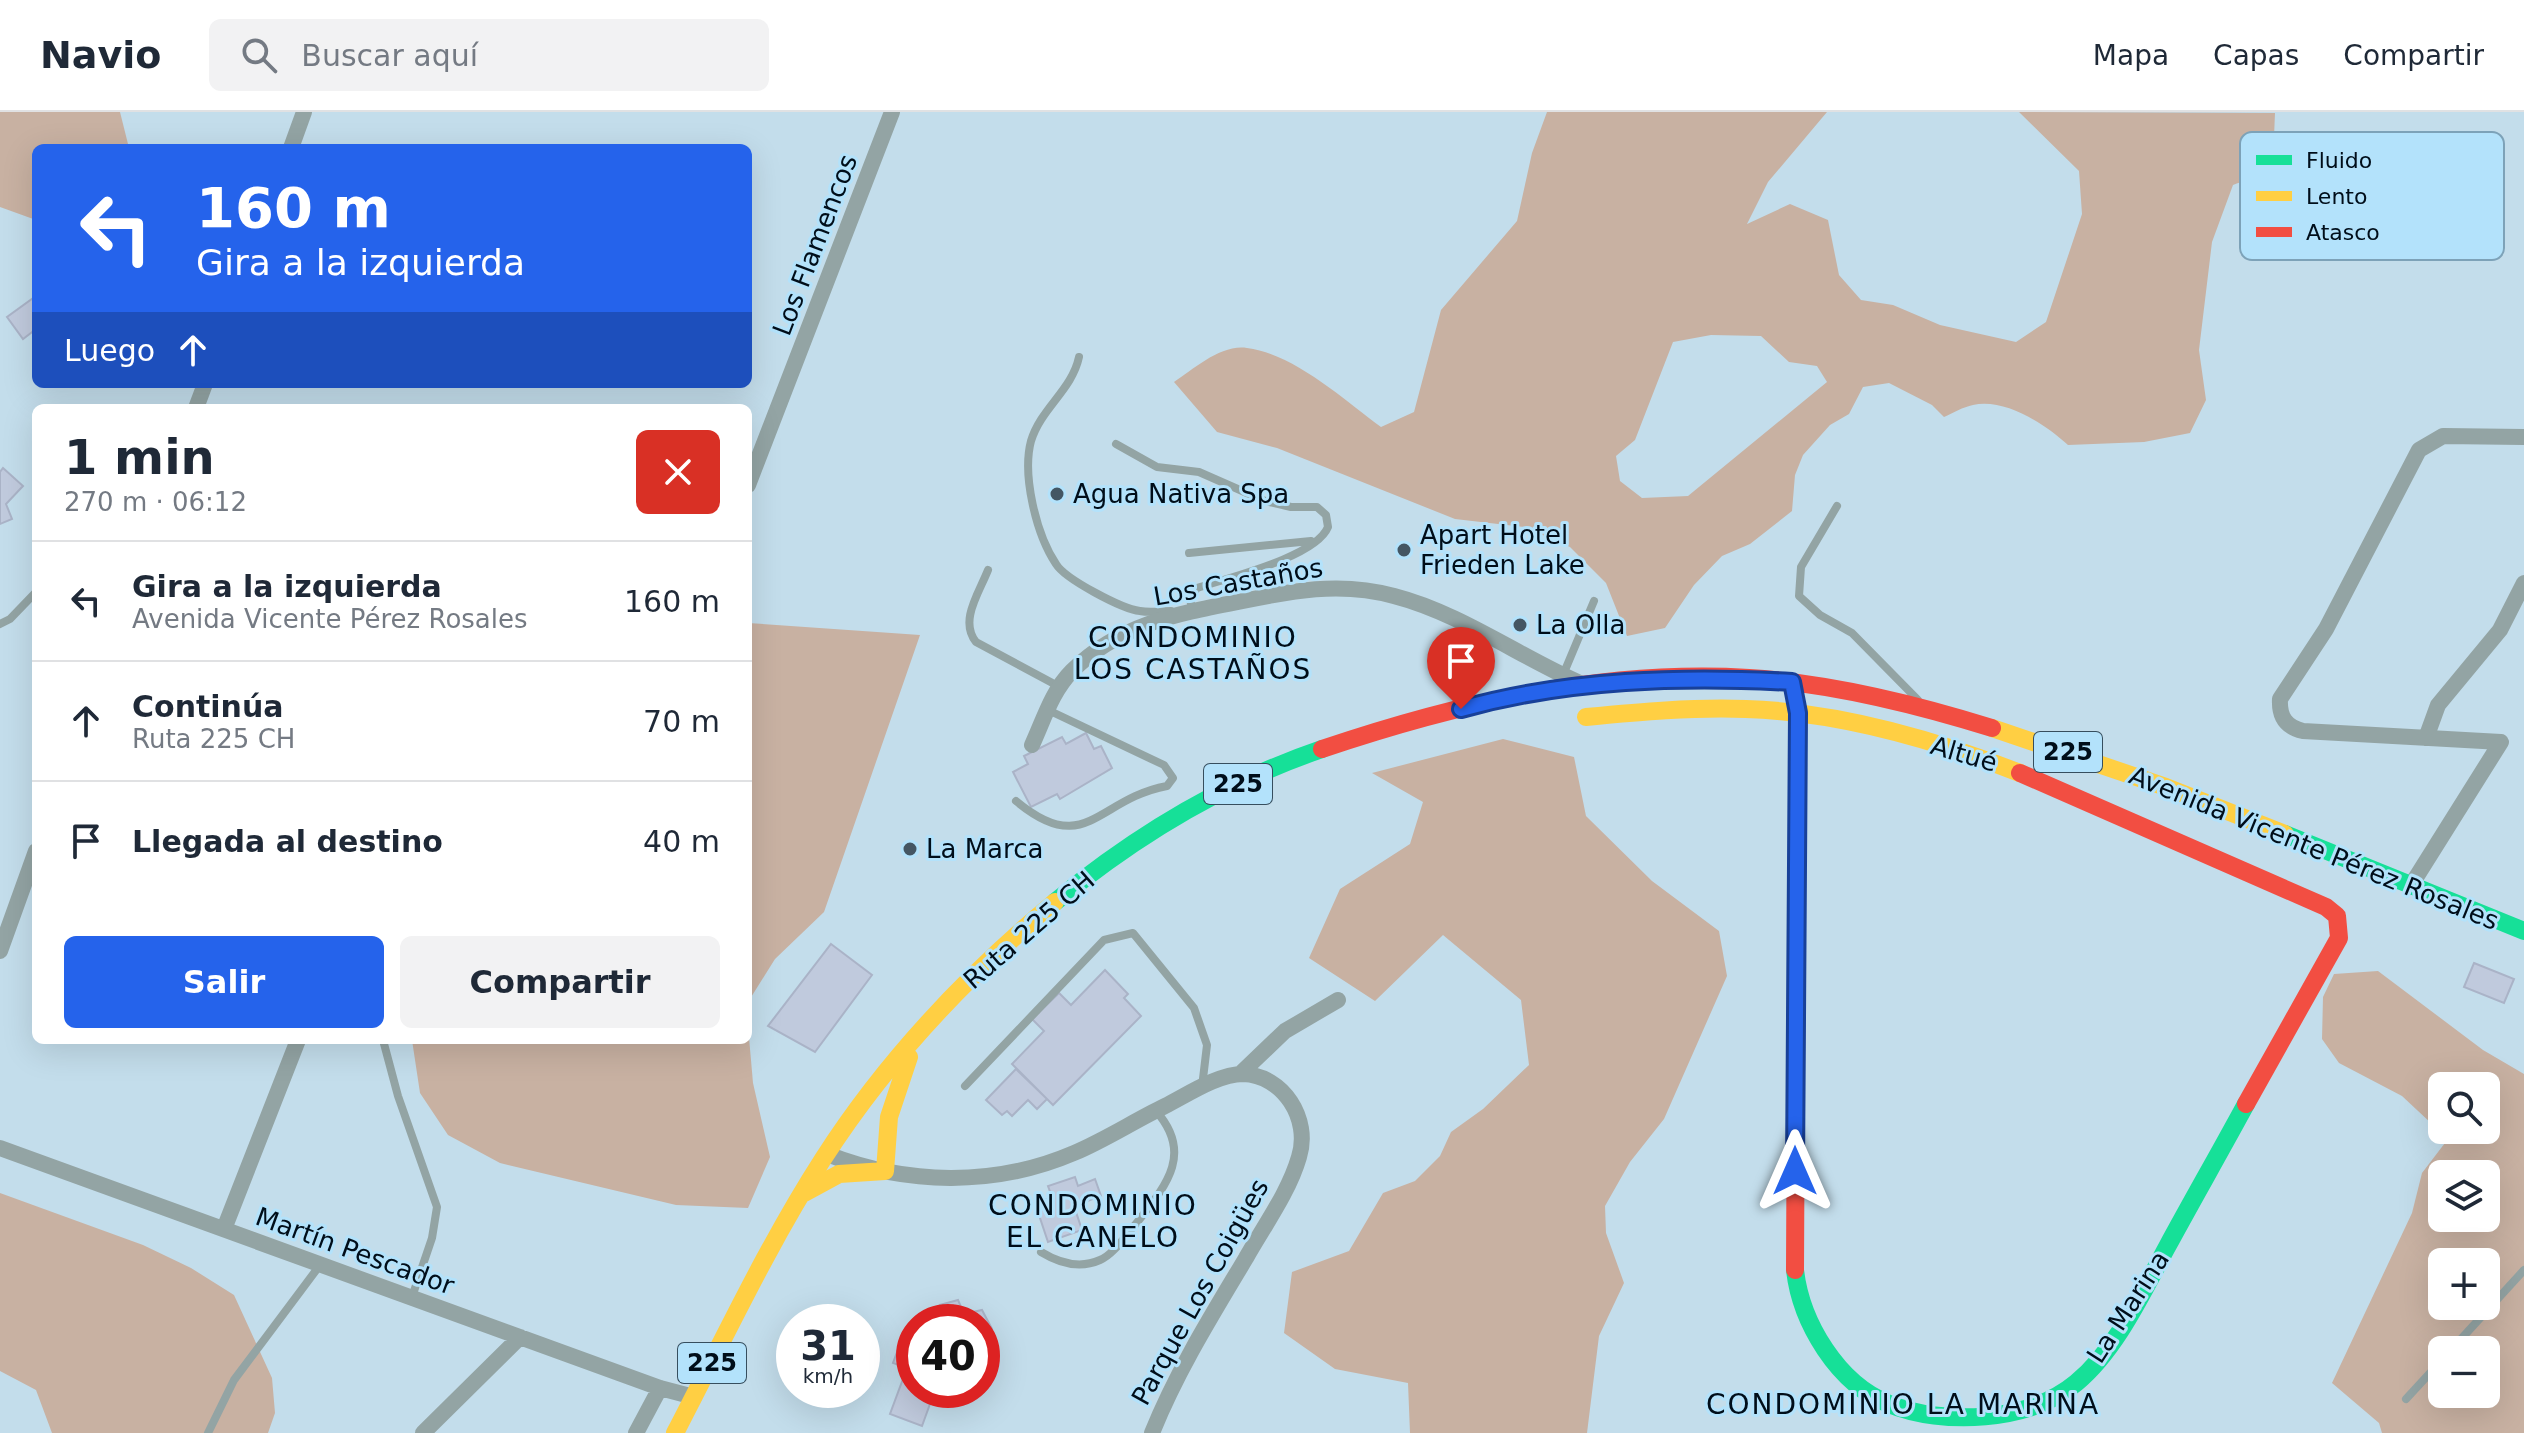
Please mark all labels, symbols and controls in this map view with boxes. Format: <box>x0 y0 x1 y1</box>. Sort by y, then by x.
search box <box>209 19 769 91</box>
text: Navio <box>40 33 161 77</box>
icon: search <box>237 33 281 77</box>
text: Buscar aquí <box>301 38 478 73</box>
text: Mapa <box>2093 39 2169 72</box>
text: Capas <box>2213 39 2299 72</box>
text: Compartir <box>2343 39 2484 72</box>
legend <box>2240 132 2504 260</box>
text: Fluido <box>2306 148 2372 173</box>
street label: Los Flamencos <box>767 150 863 340</box>
text: 160 m <box>196 175 391 240</box>
icon: left <box>64 176 168 280</box>
text: Lento <box>2306 184 2367 209</box>
text: Atasco <box>2306 220 2380 245</box>
text: Gira a la izquierda <box>196 242 525 283</box>
icon: ahead <box>171 328 215 372</box>
text: Luego <box>64 333 155 368</box>
text: 1 min <box>64 429 215 485</box>
button: close <box>636 430 720 514</box>
place label: Agua Nativa Spa <box>1073 479 1289 509</box>
marker: Agua Nativa Spa <box>1048 485 1066 503</box>
text: 270 m · 06:12 <box>64 487 247 517</box>
place label: Apart Hotel Frieden Lake <box>1420 520 1585 580</box>
marker: Apart Hotel Frieden Lake <box>1395 541 1413 559</box>
street label: Los Castaños <box>1151 552 1325 612</box>
text: Gira a la izquierda <box>132 569 442 604</box>
icon: left <box>64 579 108 623</box>
text: 160 m <box>624 584 720 619</box>
text: Avenida Vicente Pérez Rosales <box>132 604 528 634</box>
place label: La Olla <box>1536 610 1626 640</box>
marker: La Olla <box>1511 616 1529 634</box>
district label: CONDOMINIO LOS CASTAÑOS <box>1074 621 1312 686</box>
pin <box>1427 627 1495 709</box>
icon: arrive <box>1439 639 1483 683</box>
text: Continúa <box>132 689 284 724</box>
icon: ahead <box>64 699 108 743</box>
text: 70 m <box>643 704 720 739</box>
text: Ruta 225 CH <box>132 724 295 754</box>
street label: Altué <box>1927 730 2001 778</box>
road number: 225 <box>2034 732 2102 772</box>
street label: Avenida Vicente Pérez Rosales <box>2125 760 2503 936</box>
road number: 225 <box>1204 764 1272 804</box>
icon: arrive <box>64 819 108 863</box>
text: Llegada al destino <box>132 824 443 859</box>
text: 40 m <box>643 824 720 859</box>
place label: La Marca <box>926 834 1043 864</box>
marker: La Marca <box>901 840 919 858</box>
street label: Ruta 225 CH <box>958 865 1100 995</box>
button: Salir <box>64 936 384 1028</box>
button: Compartir <box>400 936 720 1028</box>
map controls <box>2428 1072 2500 1408</box>
button: search <box>2428 1072 2500 1144</box>
position arrow <box>1753 1129 1837 1213</box>
button: layers <box>2428 1160 2500 1232</box>
street label: Parque Los Coigües <box>1125 1174 1275 1410</box>
district label: CONDOMINIO EL CANELO <box>988 1189 1198 1254</box>
street label: Martín Pescador <box>252 1201 459 1301</box>
street label: La Marina <box>2081 1245 2175 1369</box>
button: + <box>2428 1248 2500 1320</box>
speed limit sign: 40 <box>896 1304 1000 1408</box>
text: 31 <box>800 1323 856 1369</box>
button: − <box>2428 1336 2500 1408</box>
road number: 225 <box>678 1343 746 1383</box>
text: km/h <box>803 1364 853 1388</box>
district label: CONDOMINIO LA MARINA <box>1706 1388 2100 1421</box>

